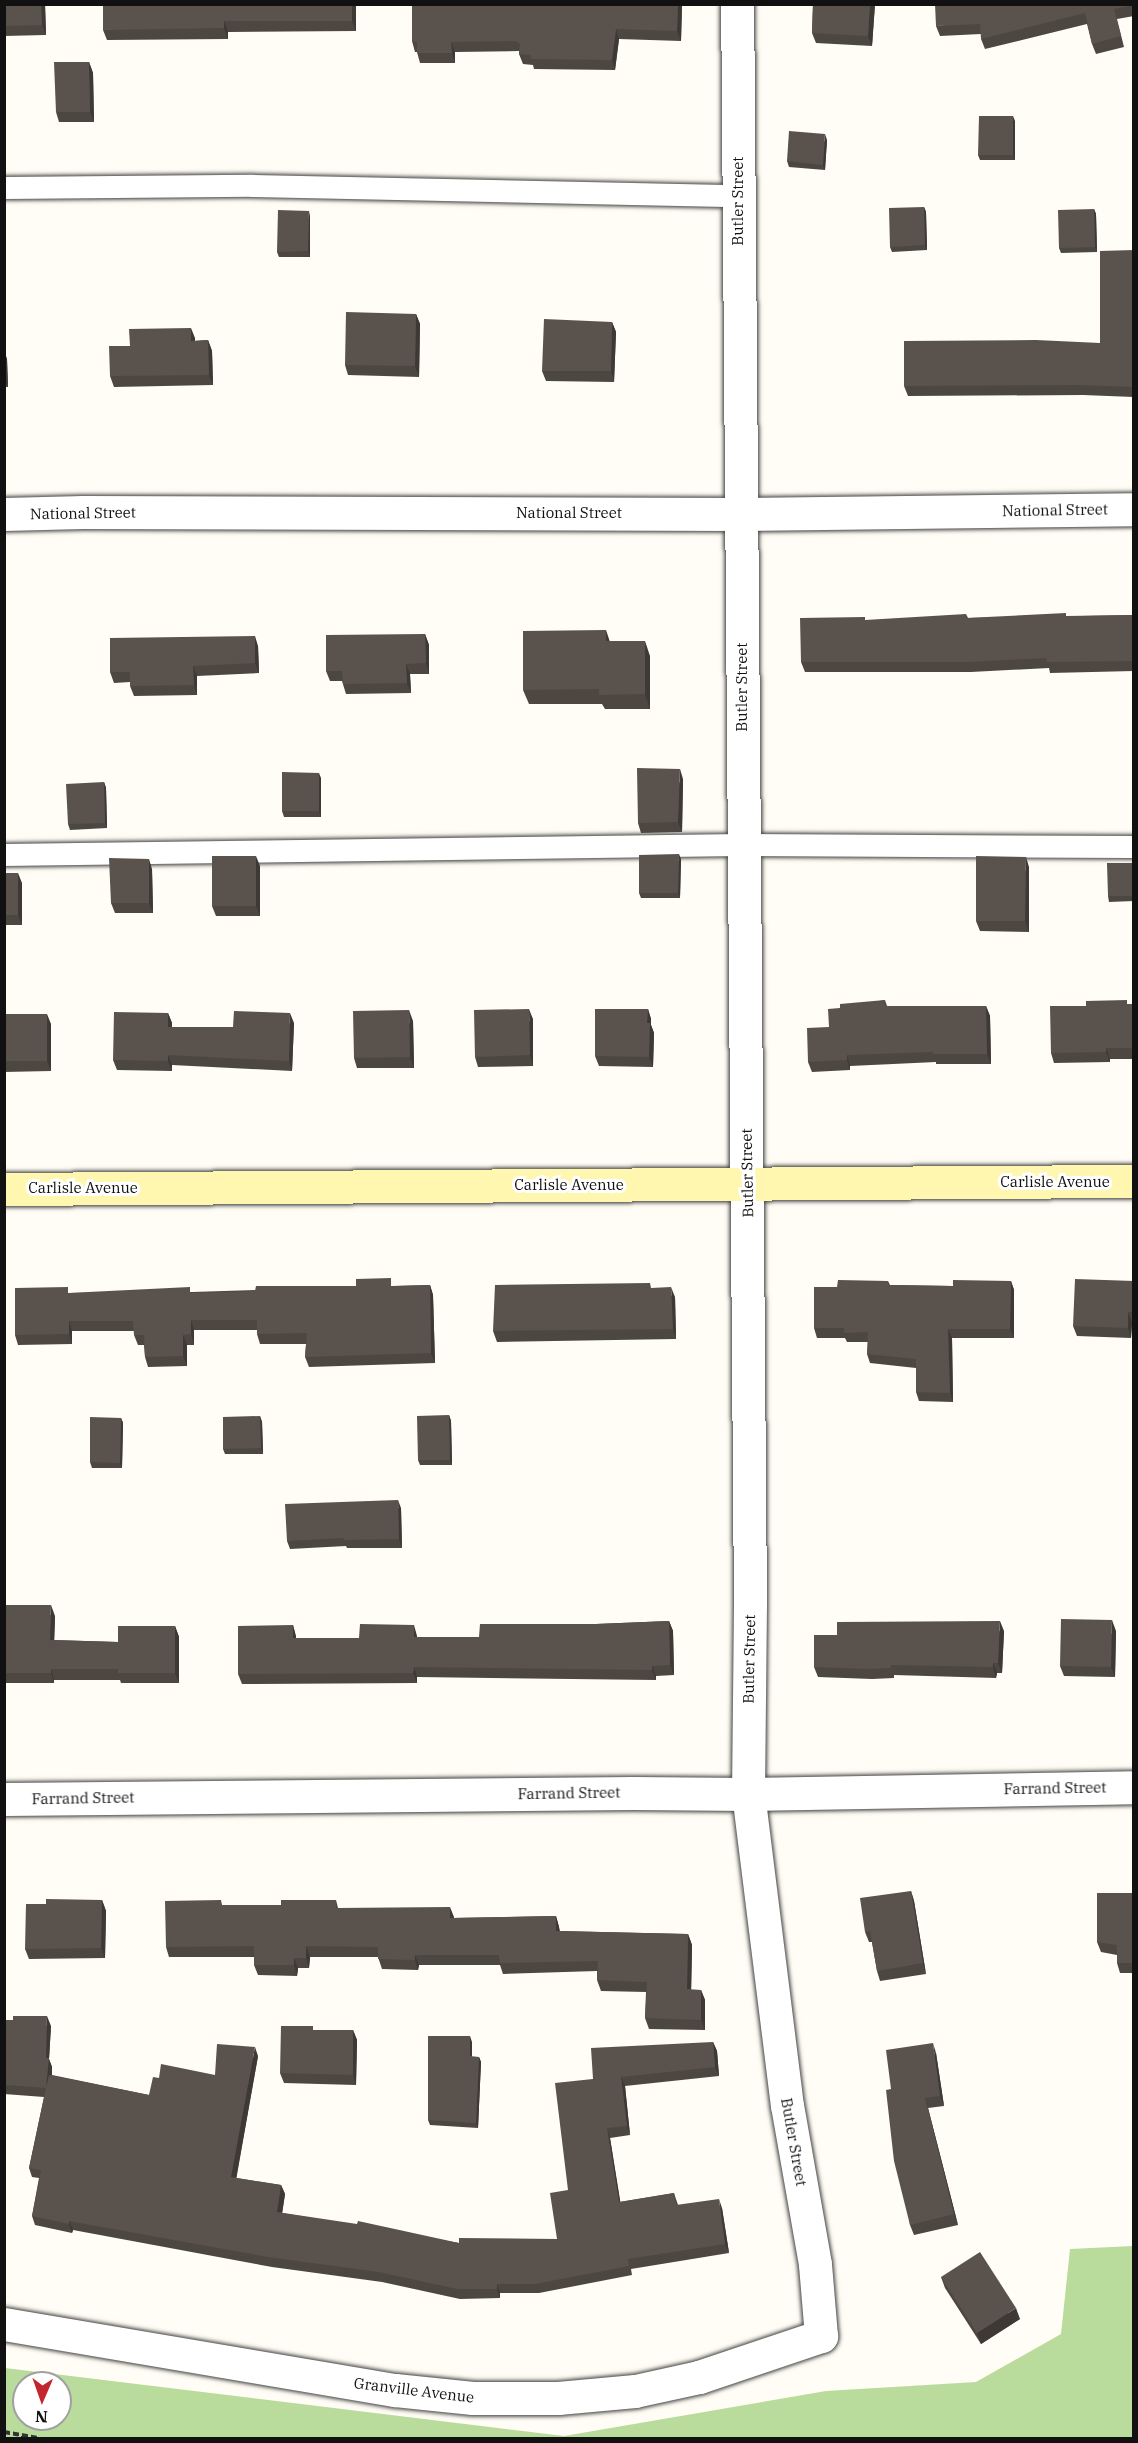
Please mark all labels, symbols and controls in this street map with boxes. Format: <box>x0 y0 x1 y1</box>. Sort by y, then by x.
street label: Butler Street <box>729 156 747 246</box>
street label: National Street <box>1002 500 1108 520</box>
street label: National Street <box>30 503 136 523</box>
street label: National Street <box>516 504 622 522</box>
street label: Butler Street <box>733 642 751 732</box>
street label: Butler Street <box>737 1128 757 1218</box>
street label: Carlisle Avenue <box>1000 1173 1110 1191</box>
street label: Carlisle Avenue <box>514 1176 624 1194</box>
street label: Carlisle Avenue <box>28 1179 138 1197</box>
street label: Butler Street <box>739 1614 759 1704</box>
street label: Farrand Street <box>1003 1778 1107 1798</box>
street label: Farrand Street <box>517 1783 621 1803</box>
street label: Farrand Street <box>31 1788 135 1808</box>
street label: Butler Street <box>777 2096 811 2188</box>
north arrow <box>12 2371 72 2431</box>
street label: Granville Avenue <box>353 2374 475 2406</box>
text: N <box>35 2407 48 2427</box>

